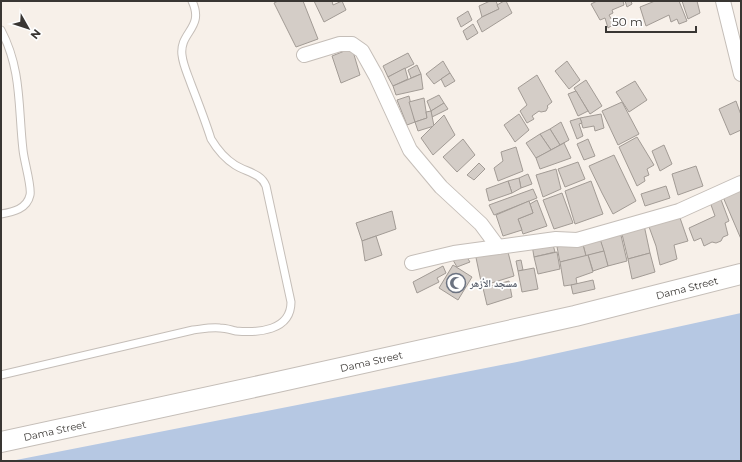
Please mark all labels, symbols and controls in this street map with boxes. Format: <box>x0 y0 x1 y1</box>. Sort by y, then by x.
north arrow <box>8 8 48 48</box>
scale bar <box>606 8 696 34</box>
text: 50 m <box>612 14 643 29</box>
text: N <box>28 26 44 42</box>
mosque icon: مسجد الأزهر <box>445 272 467 294</box>
street label: Dama Street <box>655 274 719 302</box>
place label: مسجد الأزهر <box>469 277 517 290</box>
street label: Dama Street <box>339 348 404 375</box>
street label: Dama Street <box>22 418 87 444</box>

